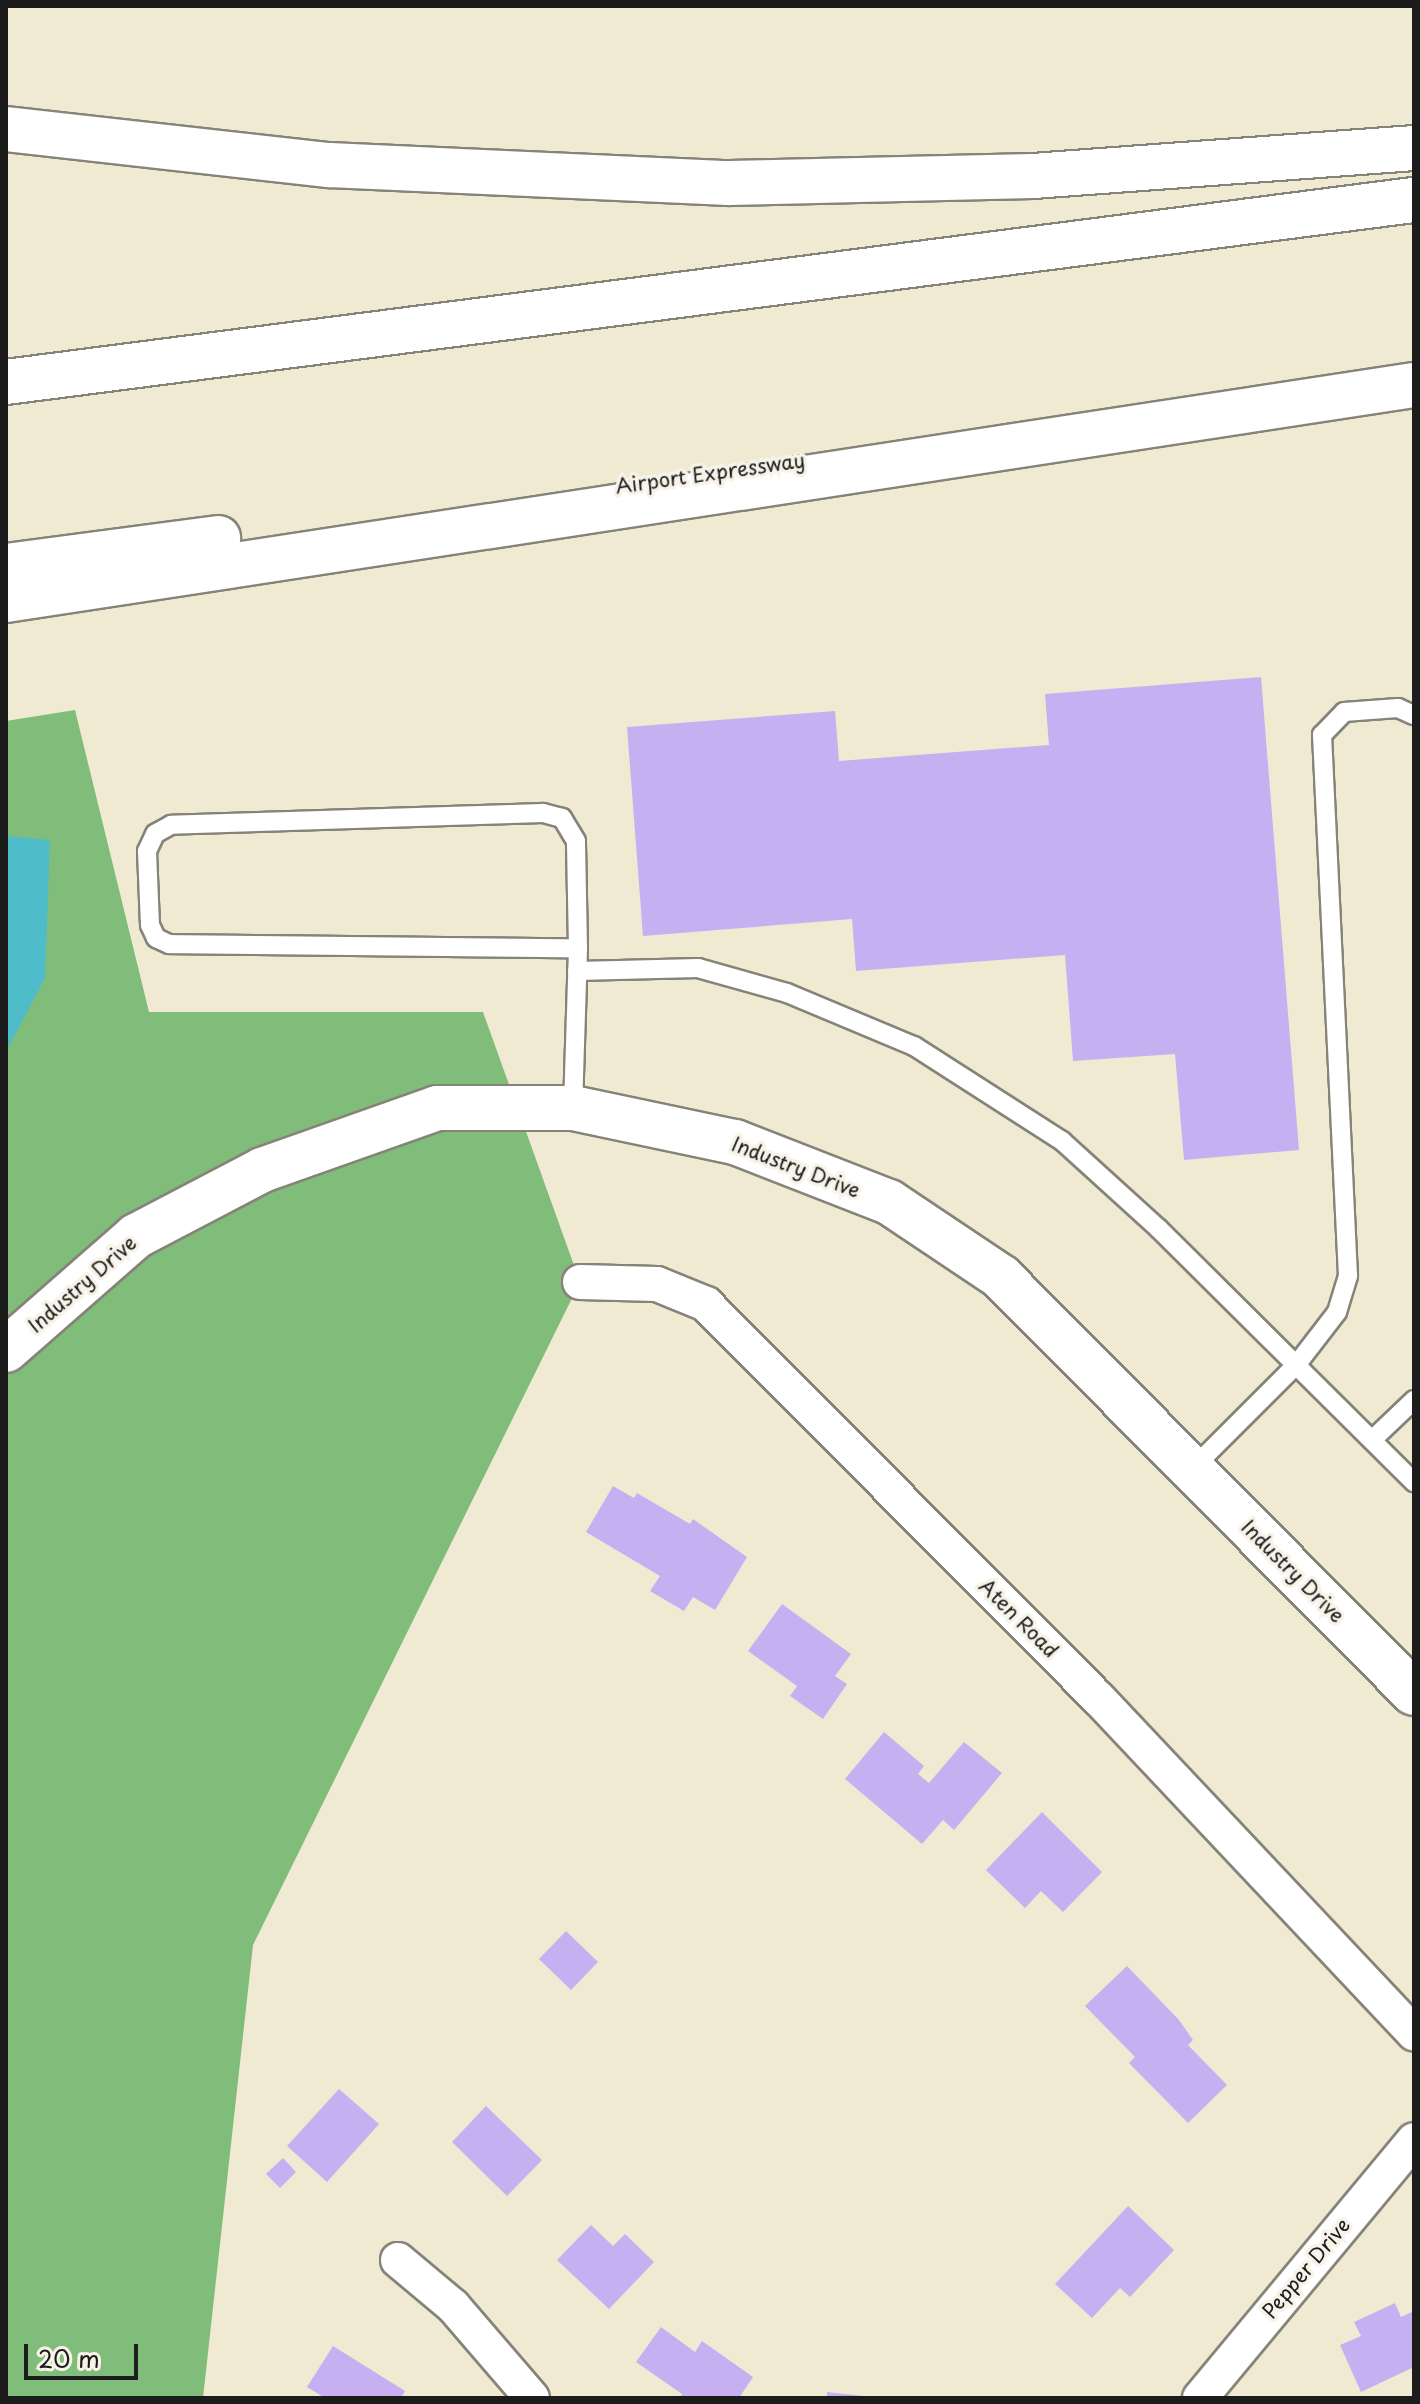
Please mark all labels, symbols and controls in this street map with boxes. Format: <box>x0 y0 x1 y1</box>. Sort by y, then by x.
street label: Airport Expressway <box>614 448 806 498</box>
street label: Industry Drive <box>728 1131 864 1203</box>
street label: Industry Drive <box>22 1230 142 1338</box>
street label: Industry Drive <box>1236 1514 1350 1628</box>
street label: Aten Road <box>975 1574 1063 1662</box>
street label: Pepper Drive <box>1257 2213 1355 2323</box>
scale bar <box>28 2328 142 2378</box>
text: 20 m <box>38 2340 100 2376</box>

